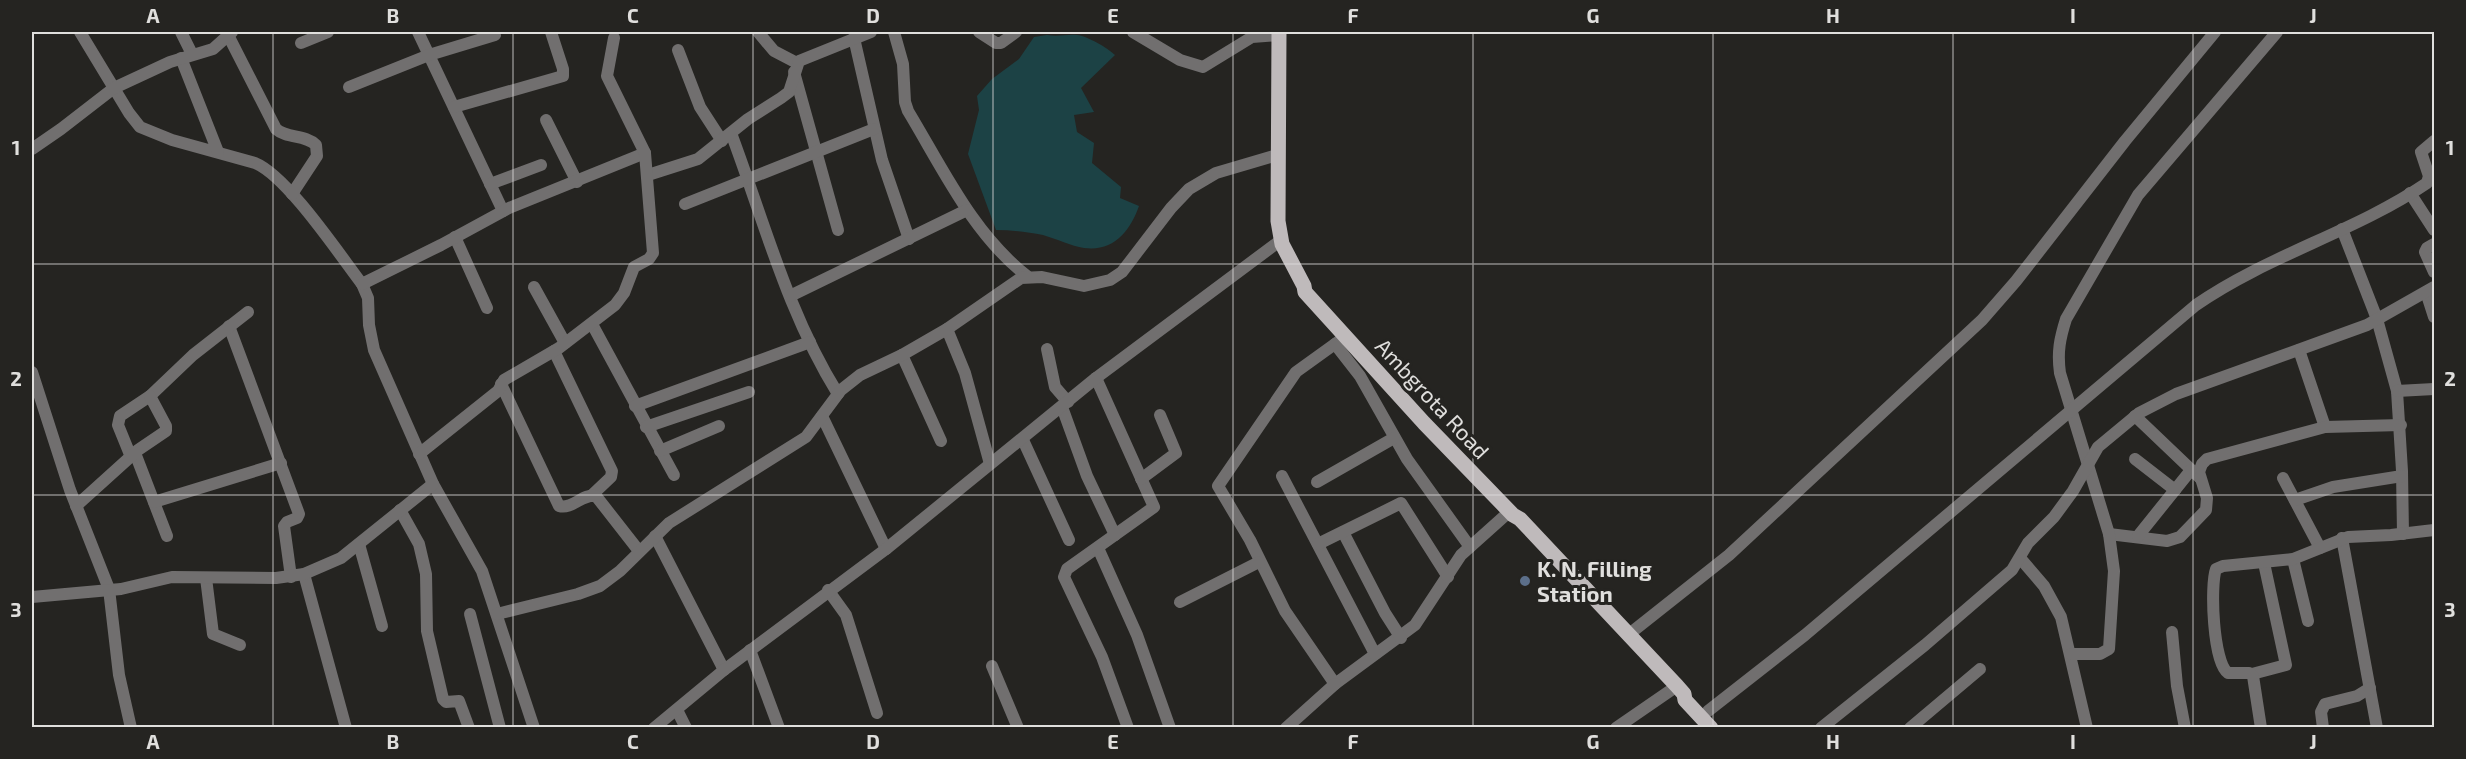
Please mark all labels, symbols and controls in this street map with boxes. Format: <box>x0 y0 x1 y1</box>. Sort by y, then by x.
text: A <box>146 3 160 27</box>
text: B <box>387 3 399 27</box>
text: C <box>627 3 639 27</box>
text: D <box>866 3 880 27</box>
text: E <box>1107 3 1119 27</box>
text: F <box>1347 3 1359 27</box>
text: G <box>1587 3 1599 27</box>
text: H <box>1826 3 1840 27</box>
text: I <box>2070 3 2076 27</box>
text: J <box>2309 3 2317 27</box>
text: 1 <box>12 135 20 159</box>
text: 1 <box>2446 135 2454 159</box>
street label: Ambgrota Road <box>1371 333 1495 463</box>
text: 2 <box>10 366 22 390</box>
text: 2 <box>2444 366 2456 390</box>
place label: K. N. Filling Station <box>1537 555 1652 606</box>
marker: K. N. Filling Station <box>1518 574 1532 588</box>
text: 3 <box>10 597 22 621</box>
text: 3 <box>2444 597 2456 621</box>
text: A <box>146 729 160 753</box>
text: B <box>387 729 399 753</box>
text: C <box>627 729 639 753</box>
text: D <box>866 729 880 753</box>
text: E <box>1107 729 1119 753</box>
text: F <box>1347 729 1359 753</box>
text: G <box>1587 729 1599 753</box>
text: H <box>1826 729 1840 753</box>
text: I <box>2070 729 2076 753</box>
text: J <box>2309 729 2317 753</box>

